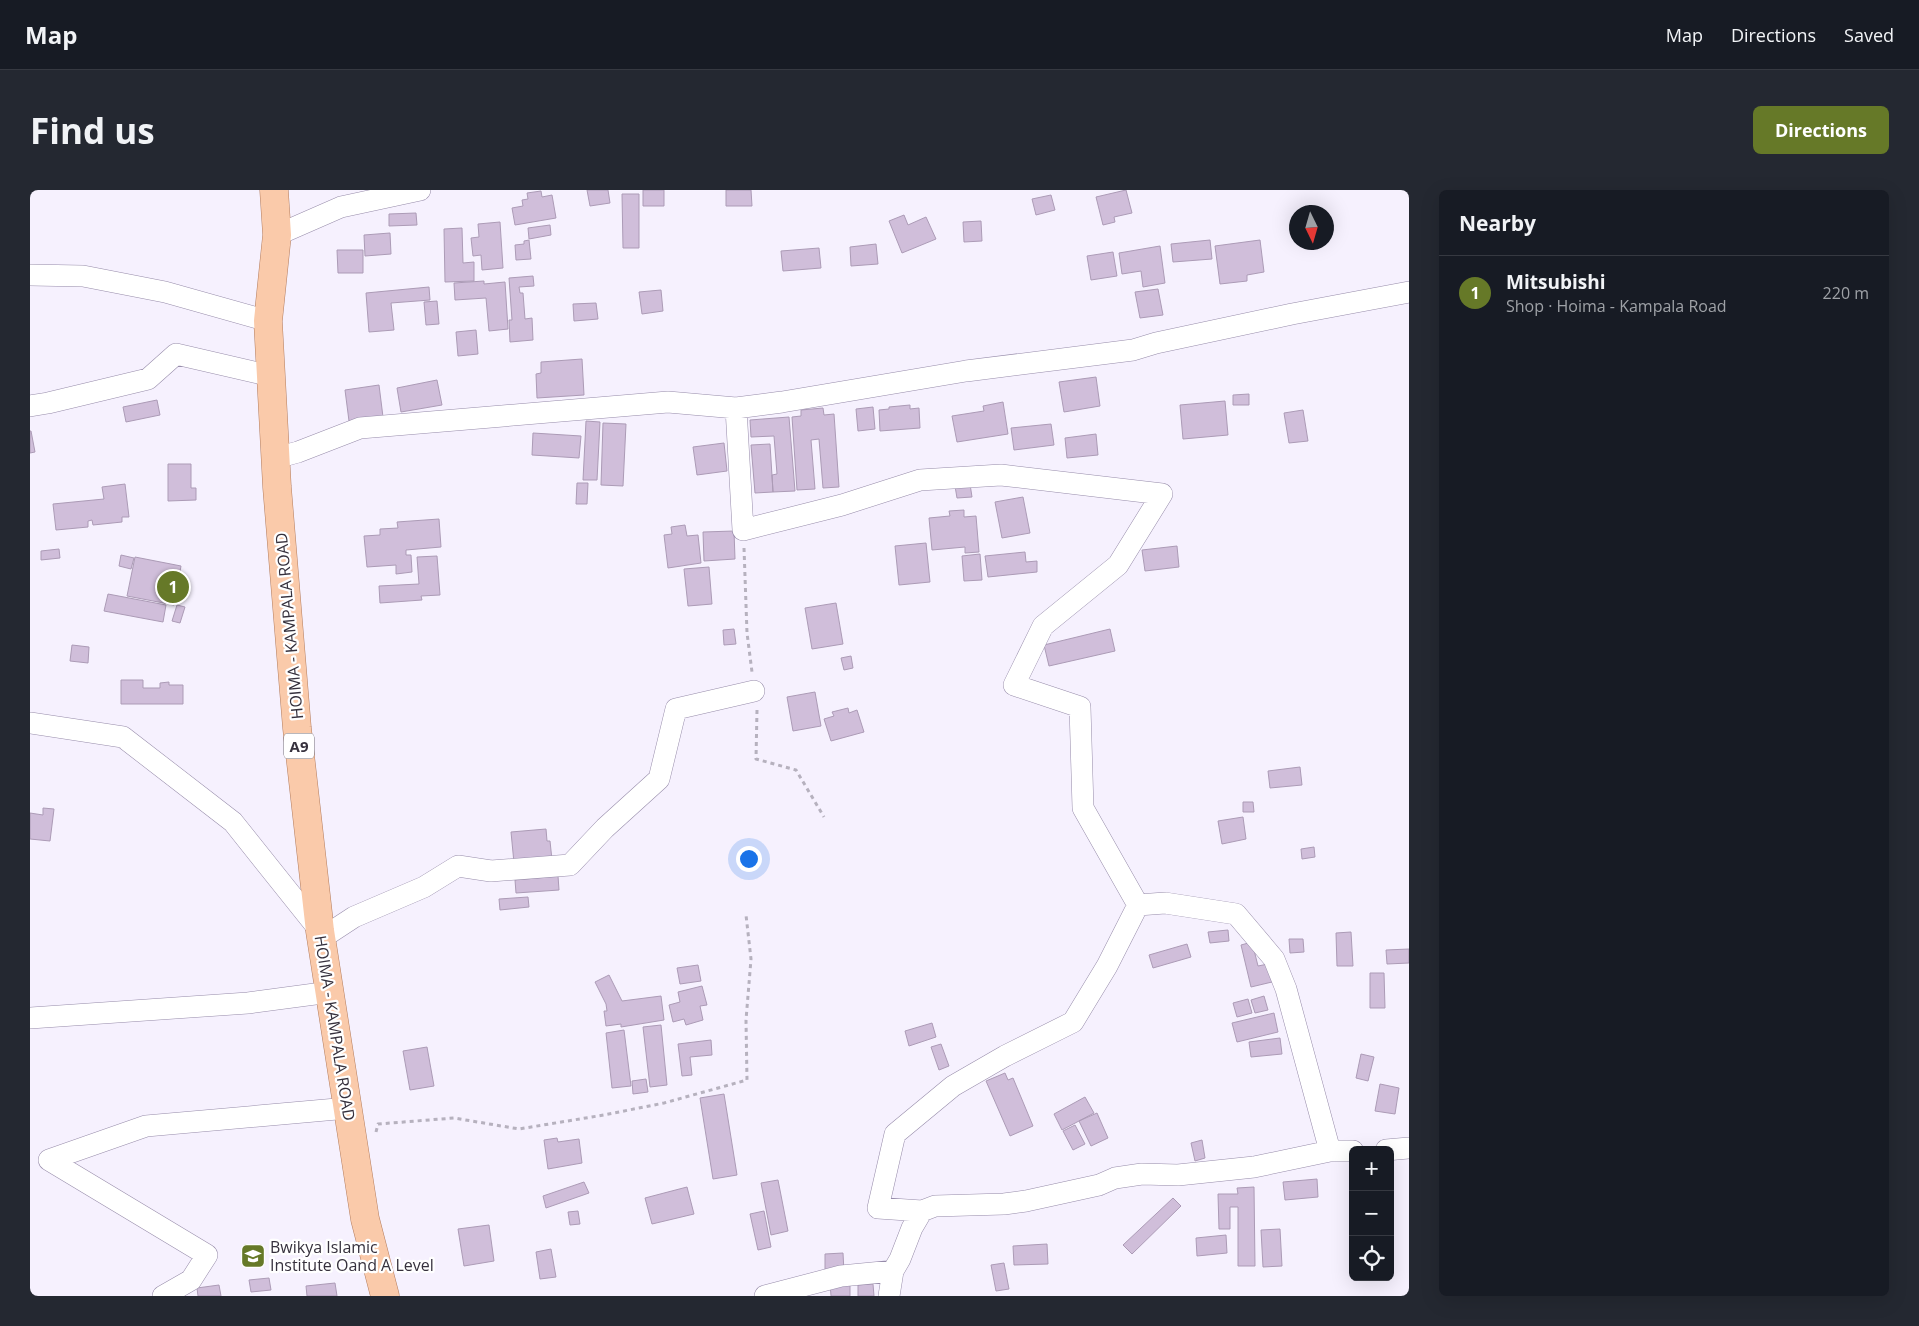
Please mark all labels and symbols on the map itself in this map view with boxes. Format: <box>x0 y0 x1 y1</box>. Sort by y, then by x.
north arrow <box>1289 205 1334 250</box>
street label: HOIMA - KAMPALA ROAD <box>270 532 308 720</box>
pin: 1 <box>157 568 189 606</box>
road number: A9 <box>284 734 314 758</box>
your location <box>736 846 762 872</box>
street label: HOIMA - KAMPALA ROAD <box>309 934 361 1122</box>
place label: Bwikya Islamic Institute Oand A Level <box>270 1236 434 1276</box>
school or university icon: Bwikya Islamic Institute Oand A Level <box>240 1243 266 1269</box>

